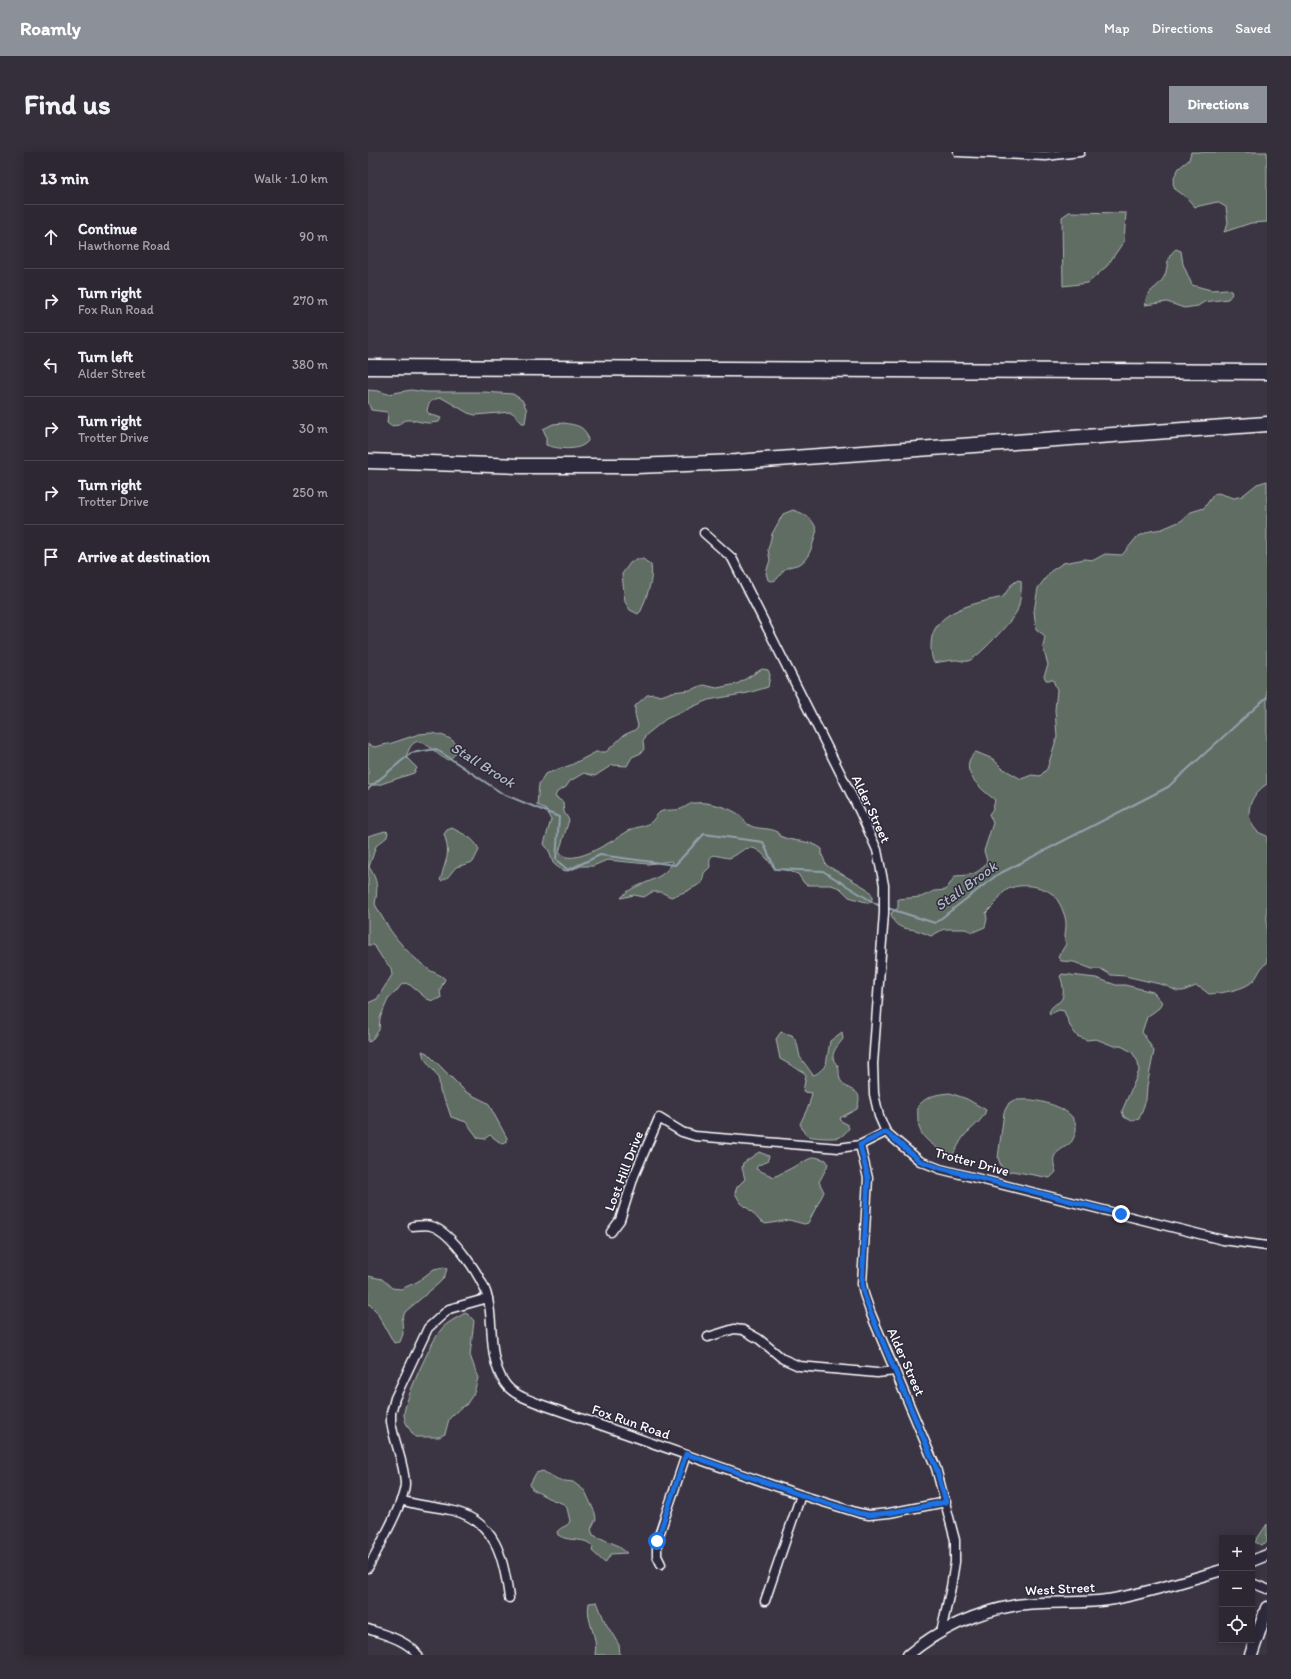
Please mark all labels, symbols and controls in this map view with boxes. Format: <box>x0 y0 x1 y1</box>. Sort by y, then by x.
text: Roamly <box>20 17 81 40</box>
text: Map <box>1104 20 1130 37</box>
text: Directions <box>1152 20 1213 37</box>
text: Saved <box>1235 20 1271 37</box>
button: Directions <box>1169 86 1267 123</box>
text: Find us <box>24 87 111 121</box>
text: 13 min <box>40 168 89 188</box>
text: Walk · 1.0 km <box>254 171 328 186</box>
text: Continue <box>78 220 137 238</box>
icon: ahead <box>40 226 62 248</box>
text: 90 m <box>299 229 328 244</box>
text: Hawthorne Road <box>78 238 170 253</box>
text: Turn right <box>78 284 142 302</box>
icon: right <box>40 290 62 312</box>
text: 270 m <box>293 293 328 308</box>
text: Fox Run Road <box>78 302 154 317</box>
text: Turn left <box>78 348 133 366</box>
icon: left <box>40 354 62 376</box>
text: 380 m <box>292 357 328 372</box>
text: Alder Street <box>78 366 146 381</box>
text: Turn right <box>78 412 142 430</box>
icon: right <box>40 418 62 440</box>
text: 30 m <box>299 421 328 436</box>
text: Trotter Drive <box>78 430 149 445</box>
text: Turn right <box>78 476 142 494</box>
icon: right <box>40 482 62 504</box>
text: 250 m <box>292 485 328 500</box>
text: Trotter Drive <box>78 494 149 509</box>
icon: arrive <box>40 546 62 568</box>
text: Arrive at destination <box>78 548 210 566</box>
water label: Stall Brook <box>448 738 519 792</box>
street label: Alder Street <box>848 772 894 846</box>
water label: Stall Brook <box>932 857 1002 914</box>
street label: Lost Hill Drive <box>601 1128 647 1213</box>
street label: Trotter Drive <box>933 1144 1011 1180</box>
route end <box>1112 1205 1130 1223</box>
street label: Alder Street <box>883 1325 929 1399</box>
street label: Fox Run Road <box>590 1401 673 1443</box>
route start <box>648 1532 666 1550</box>
map controls <box>1219 1535 1255 1643</box>
button: + <box>1219 1535 1255 1571</box>
button: − <box>1219 1571 1255 1607</box>
street label: West Street <box>1025 1579 1095 1599</box>
button: locate <box>1219 1607 1255 1643</box>

